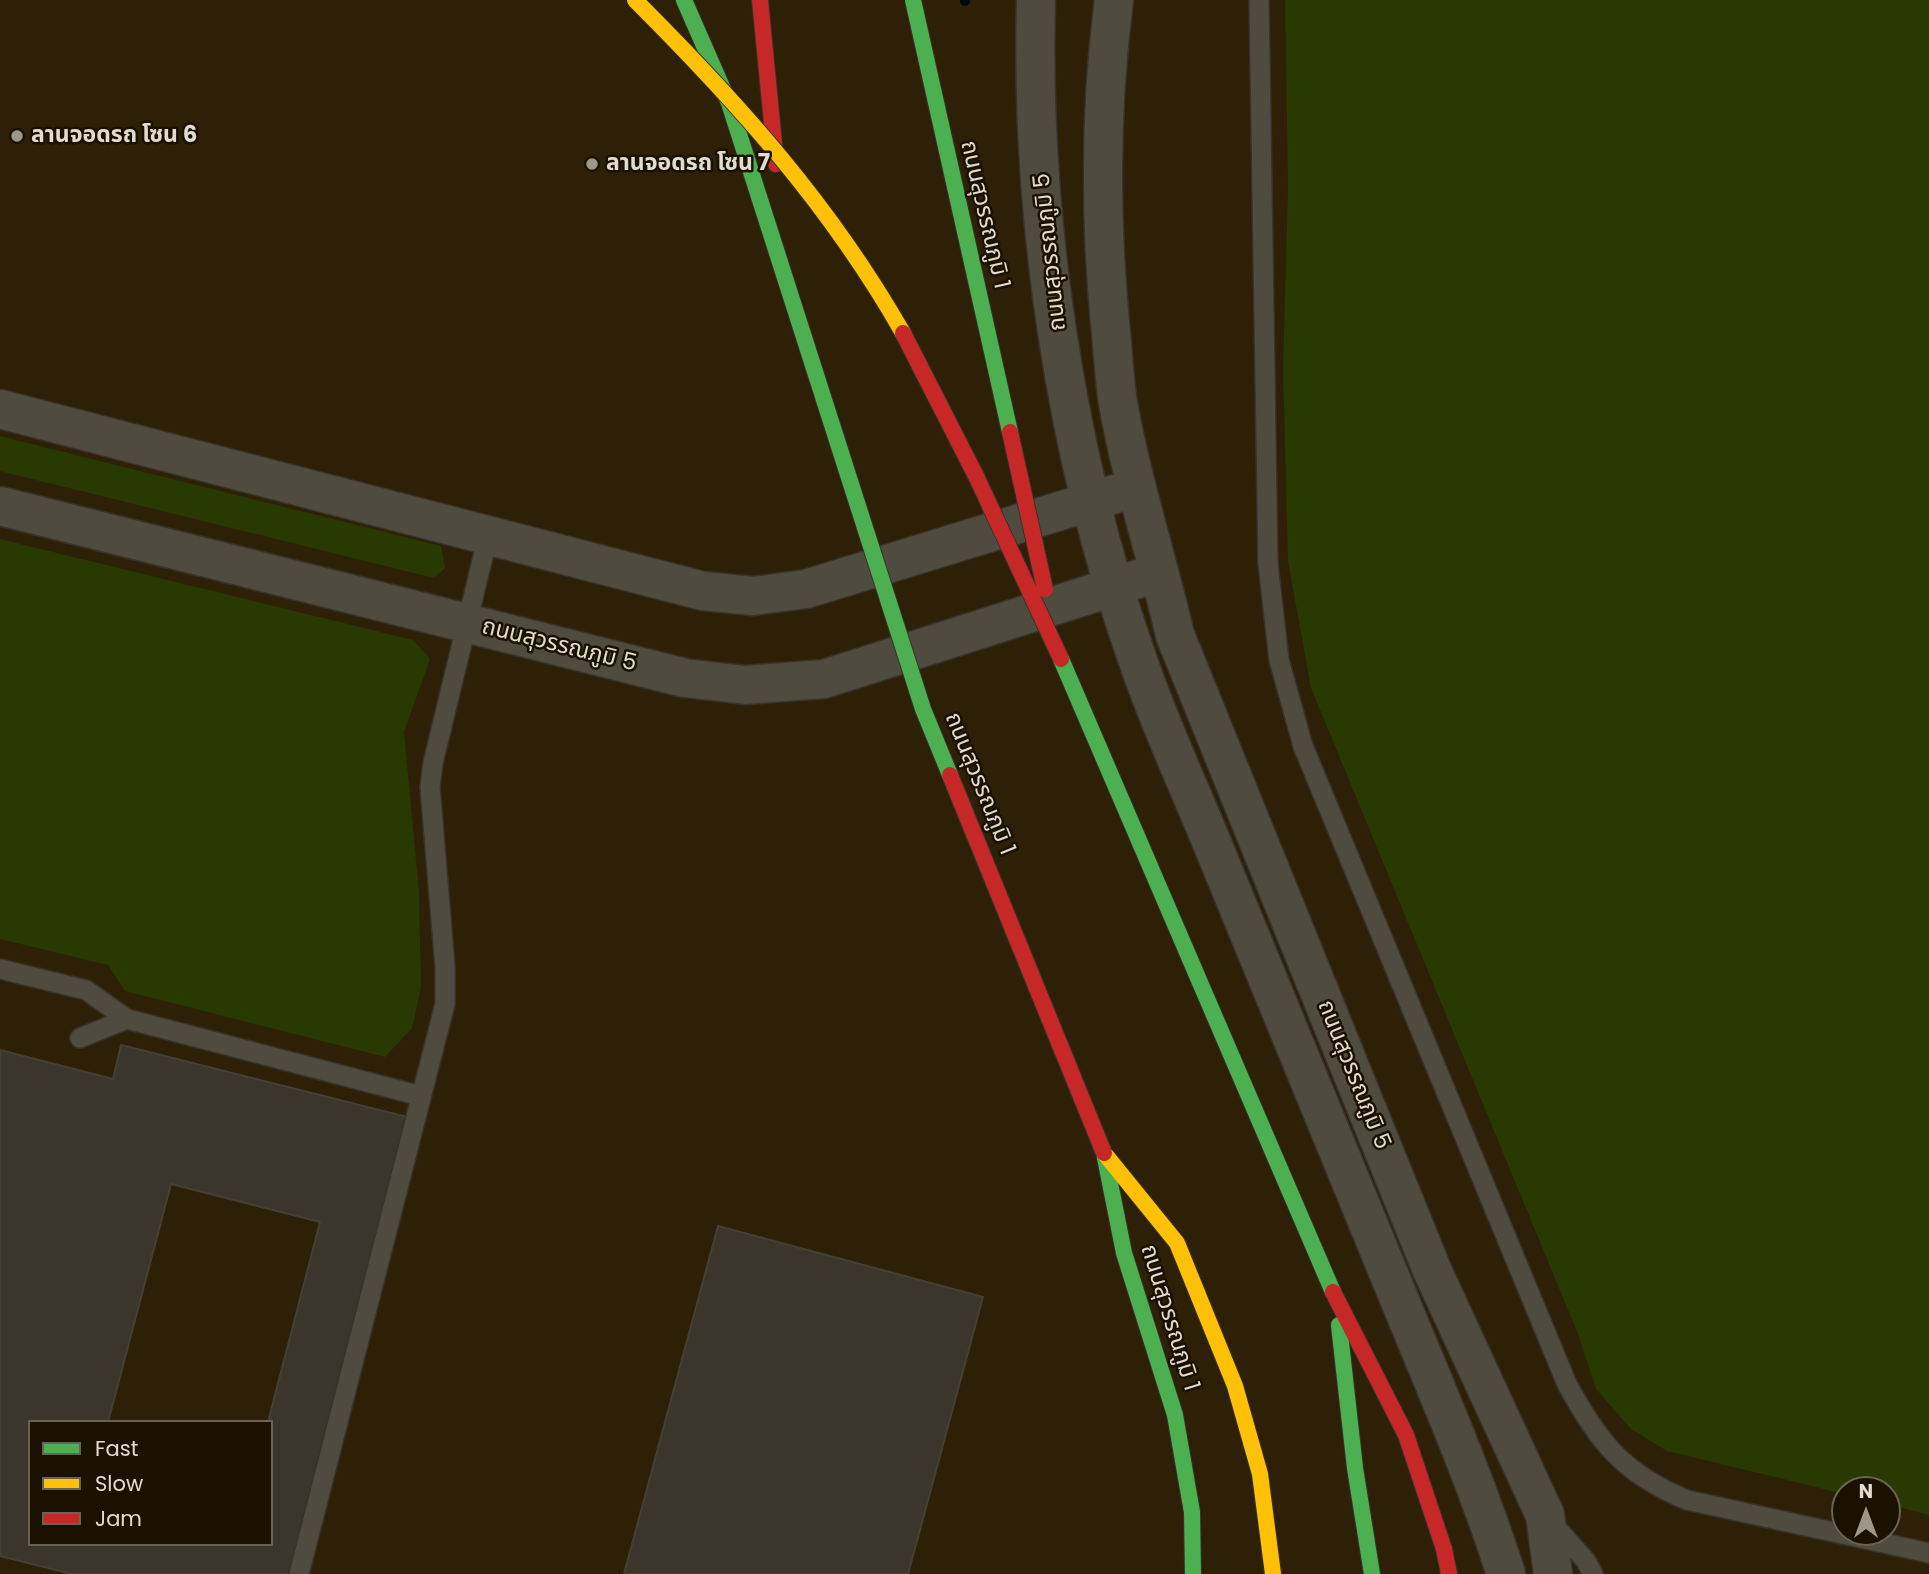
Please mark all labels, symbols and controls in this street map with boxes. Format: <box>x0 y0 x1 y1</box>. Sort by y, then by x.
place label: ลานจอดรถ โซน 6 <box>31 122 197 150</box>
marker: ลานจอดรถ โซน 6 <box>9 128 25 144</box>
street label: ถนนสุวรรณภูมิ 1 <box>954 138 1014 292</box>
place label: ลานจอดรถ โซน 7 <box>606 150 770 178</box>
marker: ลานจอดรถ โซน 7 <box>584 156 600 172</box>
street label: ถนนสุวรรณภูมิ 5 <box>1029 172 1073 332</box>
street label: ถนนสุวรรณภูมิ 5 <box>479 613 639 679</box>
street label: ถนนสุวรรณภูมิ 1 <box>938 709 1020 859</box>
street label: ถนนสุวรรณภูมิ 5 <box>1311 996 1395 1154</box>
street label: ถนนสุวรรณภูมิ 1 <box>1134 1242 1204 1394</box>
legend <box>28 1420 273 1546</box>
text: Fast <box>95 1434 138 1463</box>
text: Slow <box>95 1469 143 1498</box>
north arrow <box>1831 1476 1901 1546</box>
text: N <box>1859 1478 1873 1505</box>
text: Jam <box>95 1504 142 1533</box>

